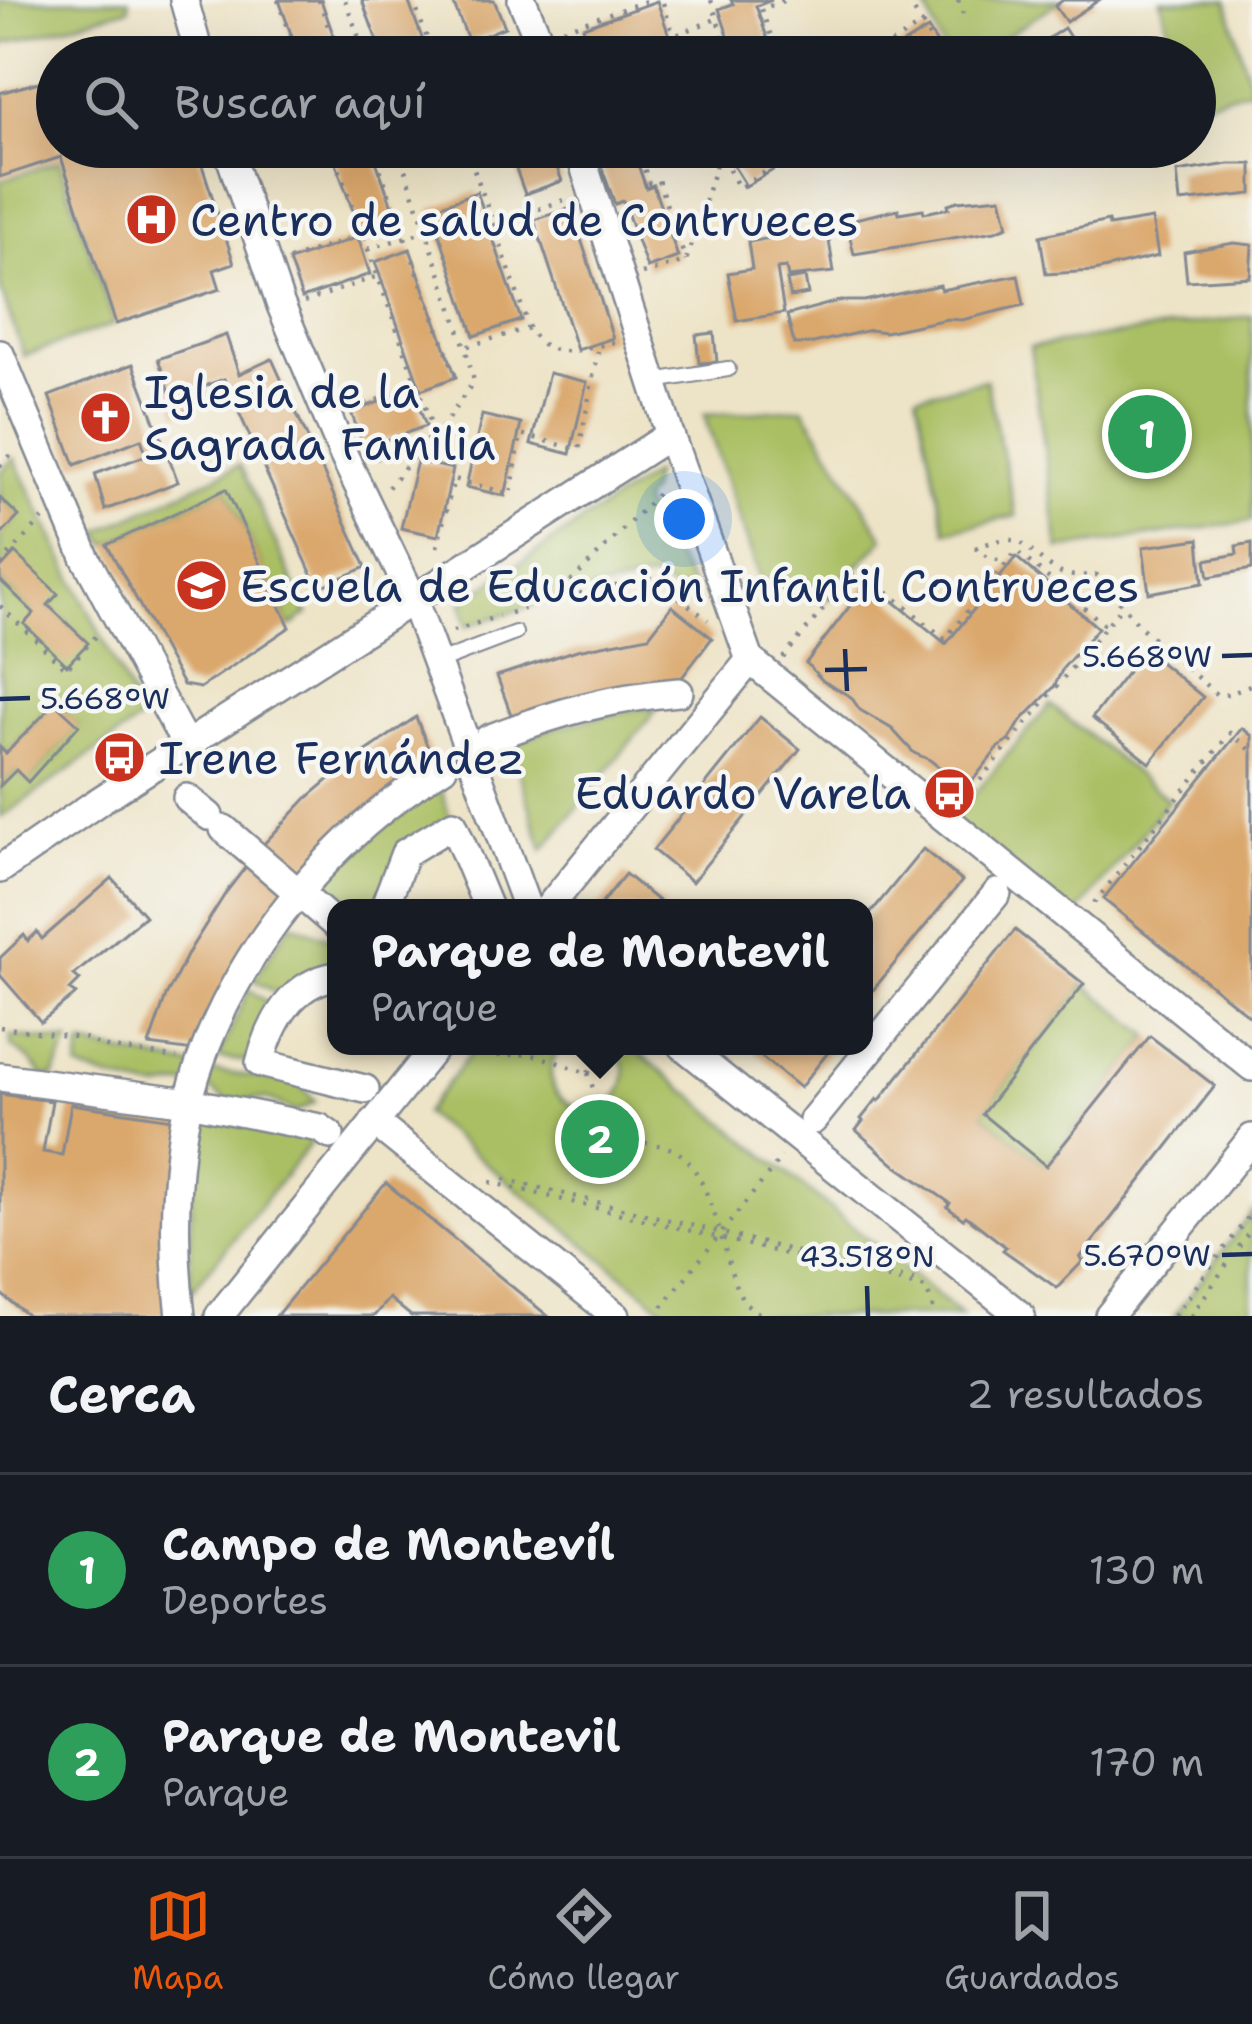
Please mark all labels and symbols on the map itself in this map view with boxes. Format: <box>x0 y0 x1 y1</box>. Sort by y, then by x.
place label: Centro de salud de Contrueces <box>190 190 859 250</box>
hospital icon: Centro de salud de Contrueces <box>123 192 179 248</box>
place label: Iglesia de la Sagrada Familia <box>144 362 496 474</box>
pin: 1 <box>1108 389 1186 479</box>
church icon: Iglesia de la Sagrada Familia <box>77 390 133 446</box>
your location <box>654 489 714 549</box>
place label: Escuela de Educación Infantil Contrueces <box>240 556 1140 616</box>
school or university icon: Escuela de Educación Infantil Contrueces <box>173 558 229 614</box>
text: 5.668°W <box>1082 636 1212 677</box>
text: 5.668°W <box>40 678 170 719</box>
place label: Irene Fernández <box>159 728 524 788</box>
bus stop icon: Irene Fernández <box>92 730 148 786</box>
place label: Eduardo Varela <box>575 763 911 823</box>
bus stop icon: Eduardo Varela <box>922 765 978 821</box>
pin: 2 <box>561 1094 639 1184</box>
text: 5.670°W <box>1083 1235 1211 1276</box>
text: 43.518°N <box>799 1236 935 1277</box>

